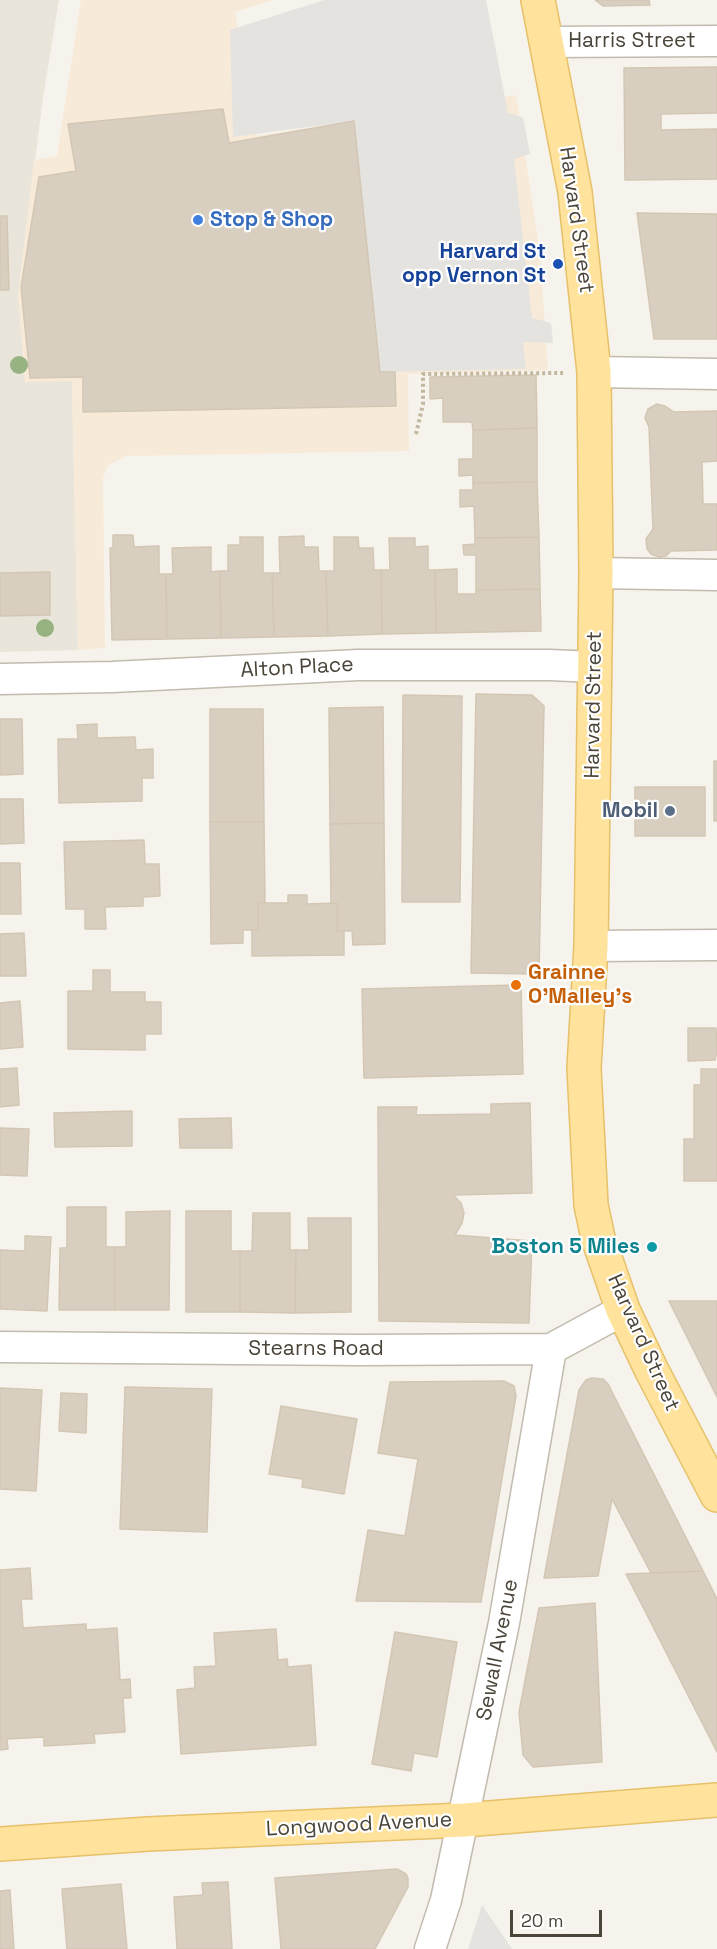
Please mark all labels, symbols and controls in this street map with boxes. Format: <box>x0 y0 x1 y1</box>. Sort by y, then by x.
street label: Harris Street <box>568 28 696 54</box>
street label: Harvard Street <box>553 145 599 295</box>
place label: Stop & Shop <box>210 207 333 233</box>
marker: Stop & Shop <box>191 213 205 227</box>
place label: Harvard St opp Vernon St <box>402 239 546 289</box>
marker: Harvard St opp Vernon St <box>551 257 565 271</box>
street label: Harvard Street <box>580 631 608 779</box>
street label: Alton Place <box>240 652 354 684</box>
place label: Mobil <box>602 798 658 824</box>
marker: Mobil <box>663 804 677 818</box>
place label: Grainne O'Malley's <box>528 960 632 1010</box>
marker: Grainne O'Malley's <box>509 978 523 992</box>
place label: Boston 5 Miles <box>491 1234 640 1260</box>
marker: Boston 5 Miles <box>645 1240 659 1254</box>
street label: Harvard Street <box>601 1271 685 1415</box>
street label: Stearns Road <box>248 1336 384 1362</box>
street label: Sewall Avenue <box>472 1577 524 1723</box>
street label: Longwood Avenue <box>265 1808 453 1842</box>
scale bar <box>513 1898 604 1936</box>
text: 20 m <box>521 1909 564 1932</box>

